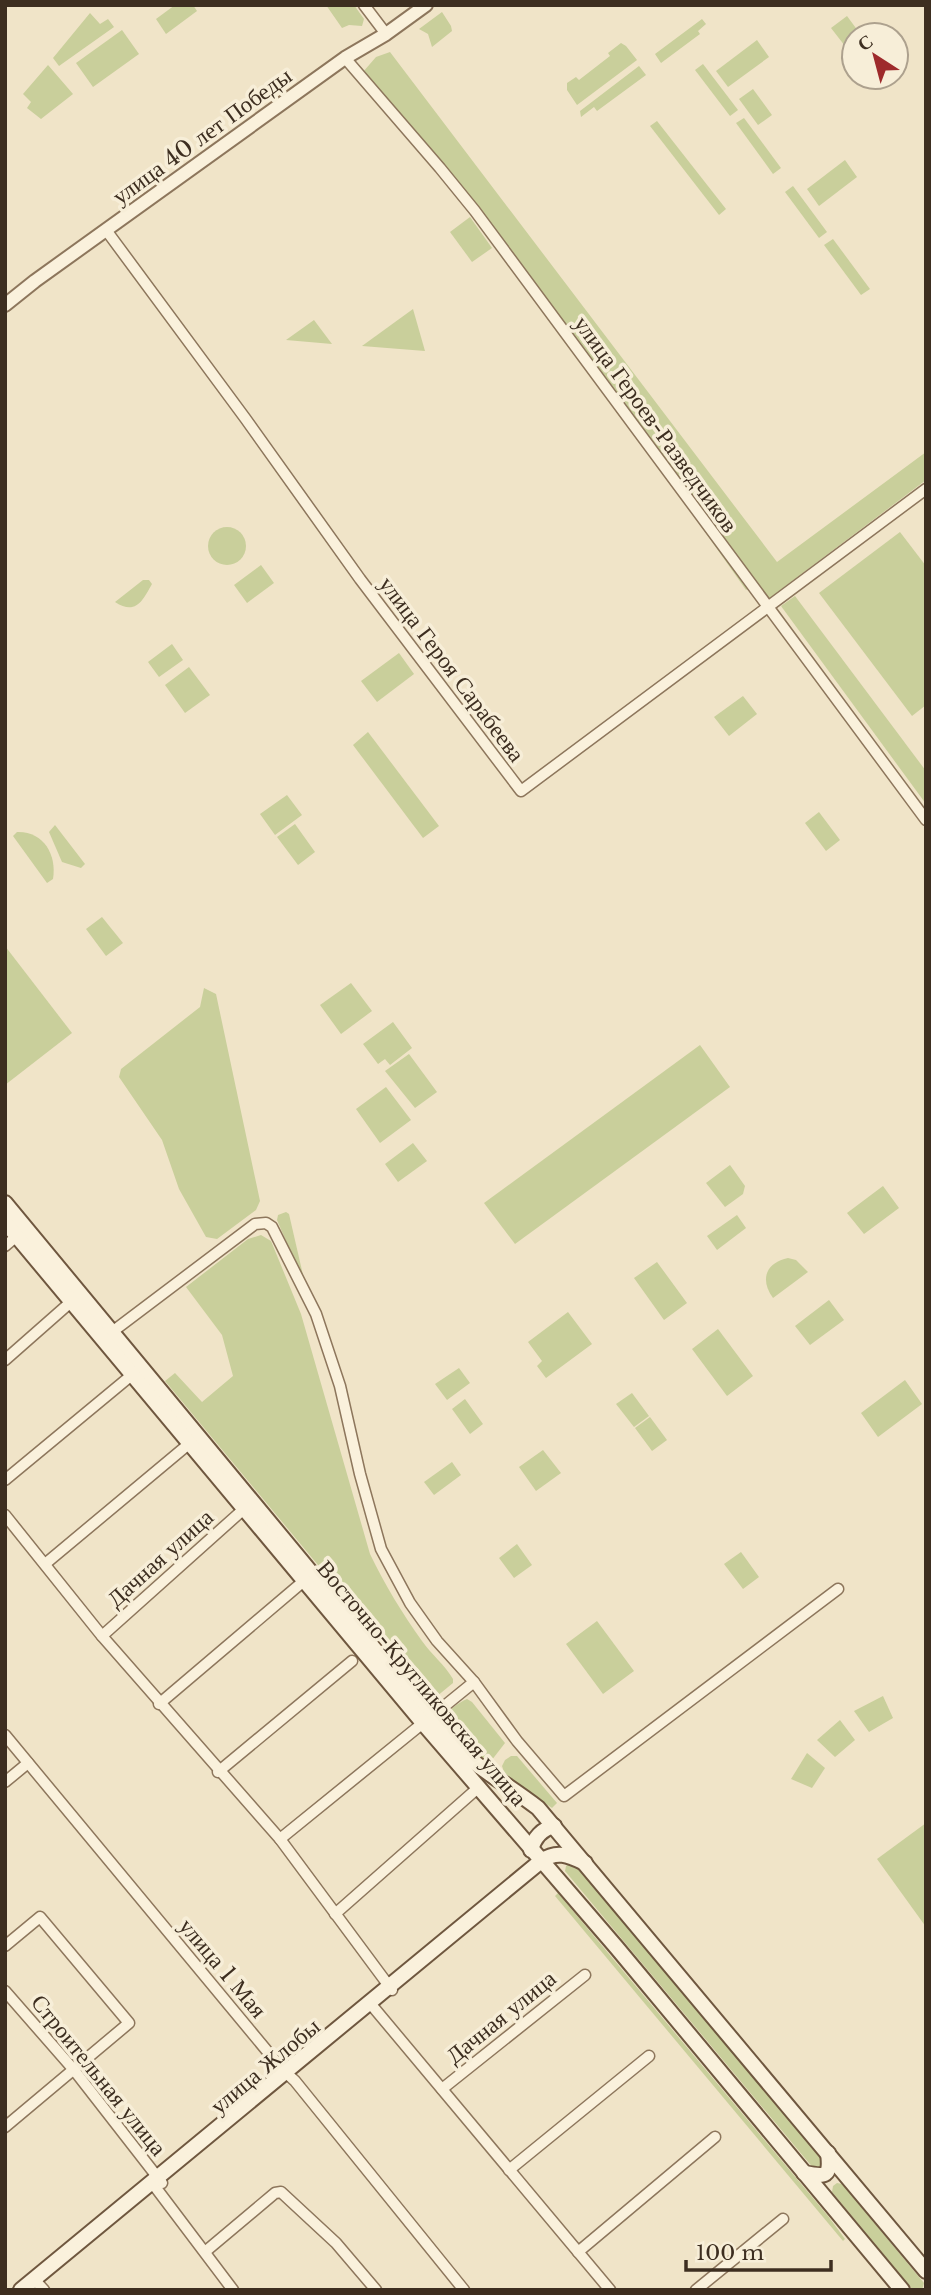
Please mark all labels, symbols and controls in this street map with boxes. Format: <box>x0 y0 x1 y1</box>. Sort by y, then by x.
north arrow <box>840 21 910 91</box>
text: С <box>853 29 878 56</box>
street label: улица 40 лет Победы <box>107 62 297 210</box>
street label: улица Героев-Разведчиков <box>568 310 744 538</box>
street label: улица Героя Сарабеева <box>373 571 531 767</box>
street label: Дачная улица <box>101 1503 219 1613</box>
street label: Восточно-Кругликовская улица <box>311 1555 533 1811</box>
street label: улица 1 Мая <box>173 1912 273 2024</box>
street label: Дачная улица <box>440 1964 562 2070</box>
street label: Строительная улица <box>25 1989 173 2161</box>
street label: улица Жлобы <box>205 2012 325 2120</box>
scale bar <box>686 2228 831 2272</box>
text: 100 m <box>696 2240 764 2266</box>

